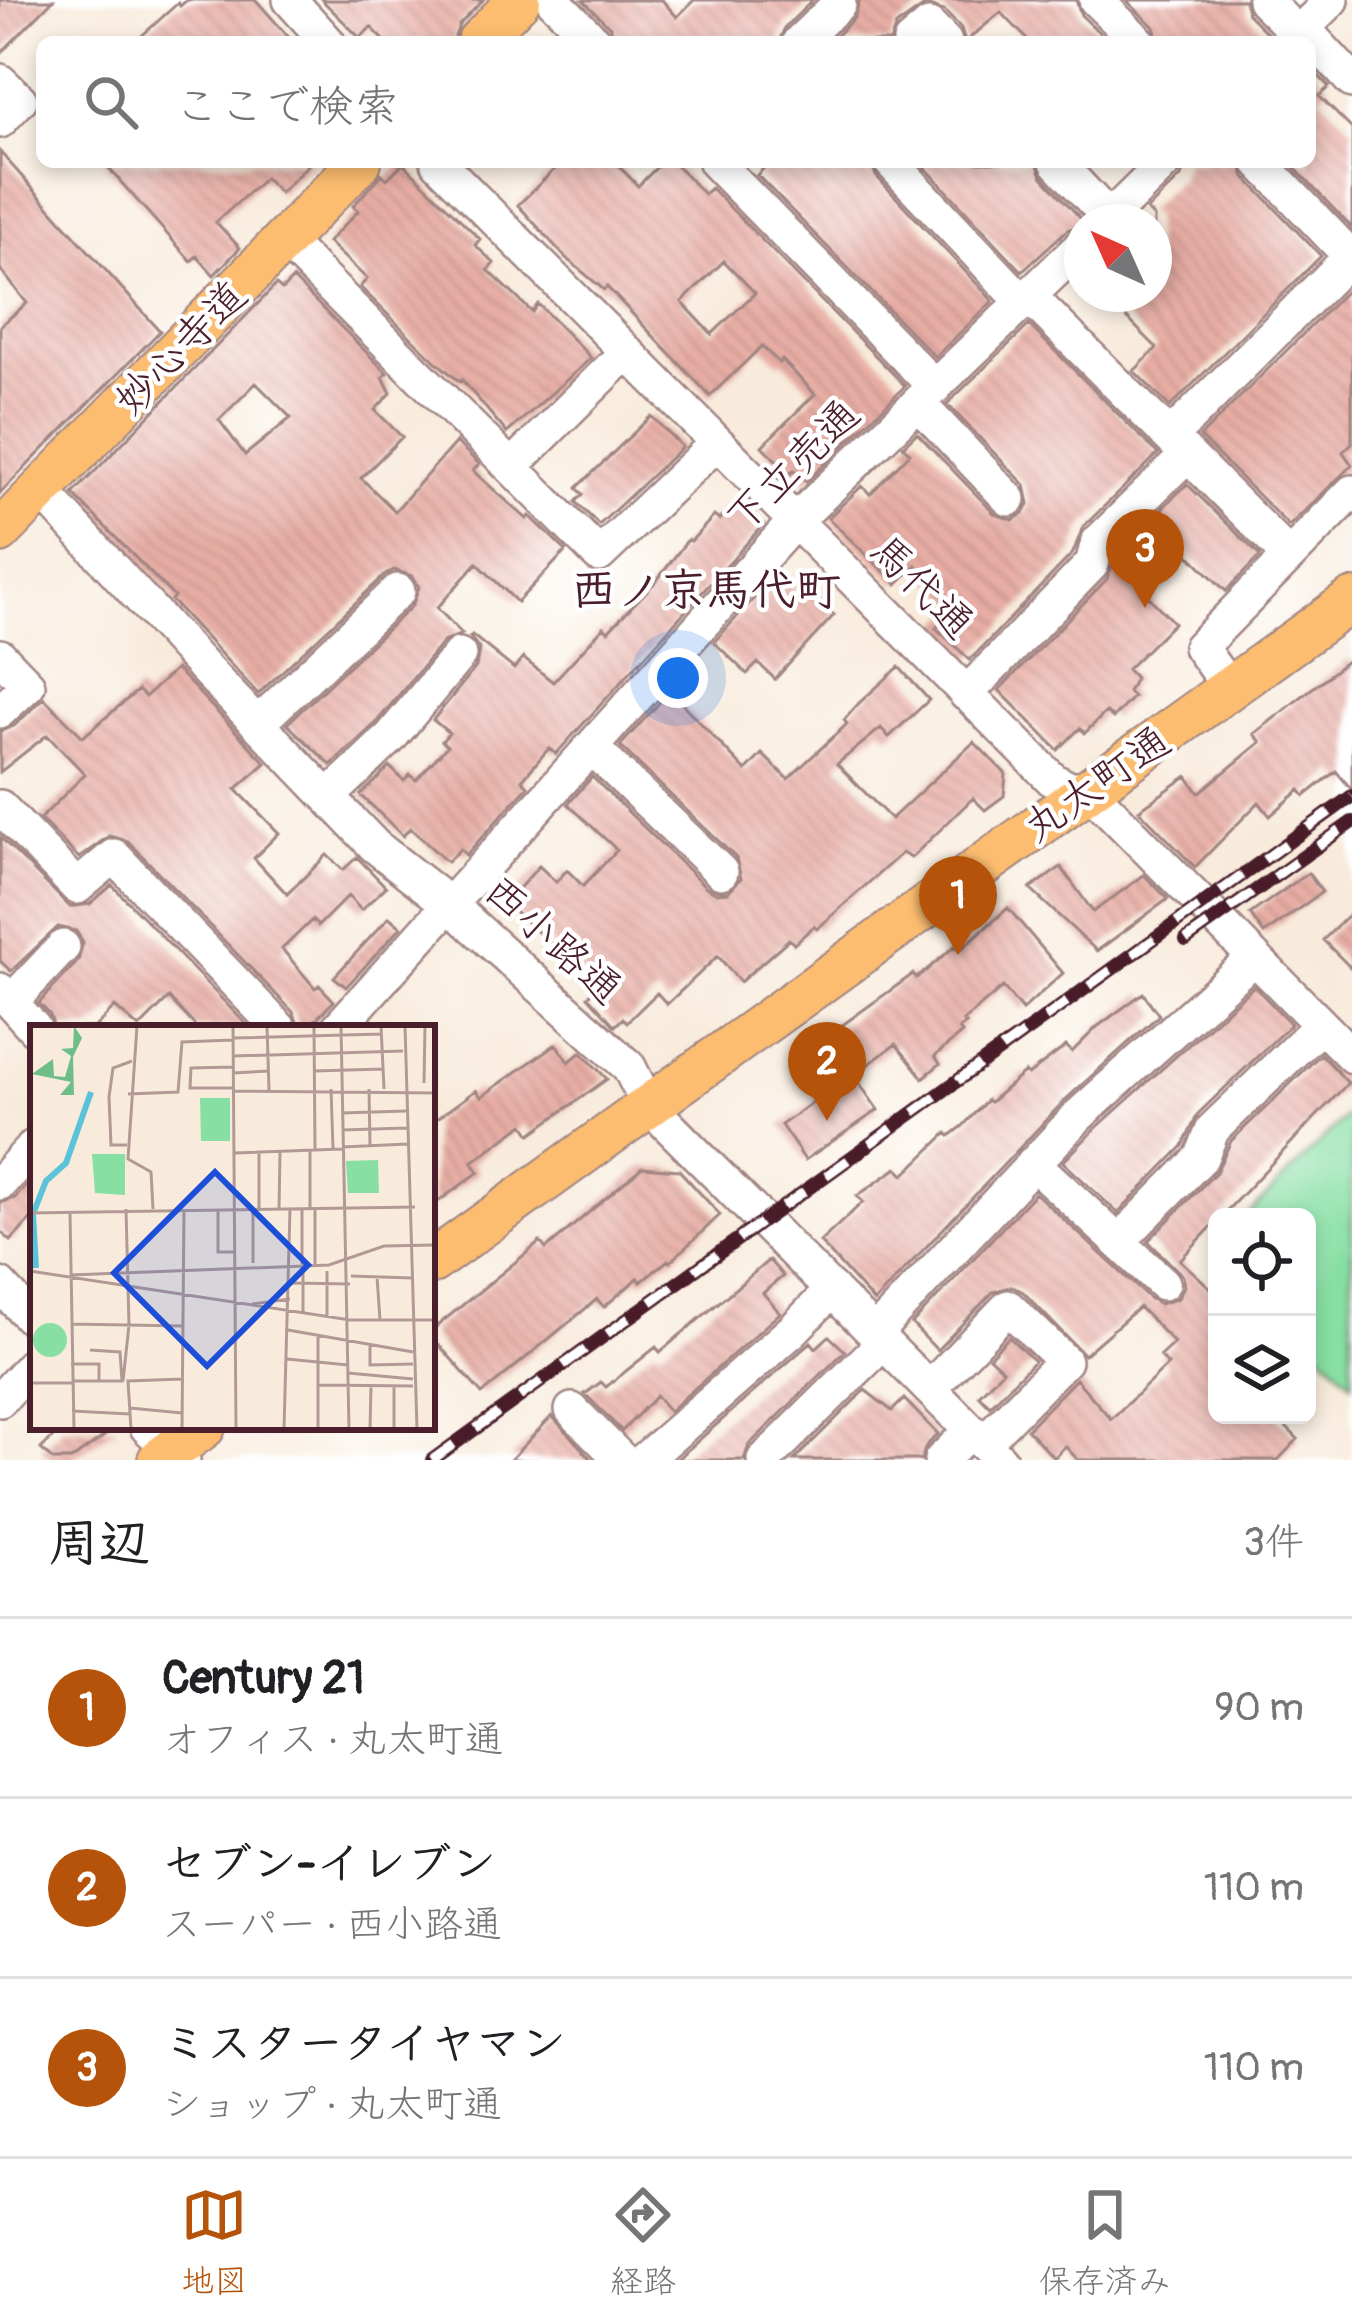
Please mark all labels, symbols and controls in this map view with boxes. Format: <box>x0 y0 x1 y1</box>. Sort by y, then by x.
search box <box>36 36 1316 168</box>
icon: search <box>78 69 144 135</box>
text: ここで検索 <box>174 79 399 135</box>
north arrow <box>1064 204 1172 312</box>
street label: 妙心寺道 <box>104 270 258 427</box>
street label: 下立売通 <box>716 389 871 544</box>
pin: 3 <box>1106 509 1184 608</box>
street label: 馬代通 <box>859 524 985 650</box>
district label: 西ノ京馬代町 <box>571 563 841 619</box>
your location <box>648 648 708 708</box>
street label: 丸太町通 <box>1013 715 1181 854</box>
pin: 1 <box>919 856 997 955</box>
street label: 西小路通 <box>473 865 632 1016</box>
pin: 2 <box>788 1022 866 1121</box>
inset map <box>30 1025 435 1430</box>
map controls <box>1208 1208 1316 1424</box>
button: locate <box>1208 1208 1316 1316</box>
button: layers <box>1208 1316 1316 1424</box>
text: 周辺 <box>48 1512 150 1576</box>
text: 3件 <box>1243 1518 1304 1567</box>
text: Century 21 <box>162 1651 365 1707</box>
text: 1 <box>79 1683 95 1732</box>
text: 90 m <box>1214 1683 1304 1732</box>
text: オフィス · 丸太町通 <box>162 1715 504 1764</box>
text: セブン-イレブン <box>162 1836 496 1892</box>
text: 2 <box>76 1863 98 1912</box>
text: 110 m <box>1204 1863 1304 1912</box>
text: スーパー · 西小路通 <box>162 1900 502 1949</box>
text: ミスタータイヤマン <box>162 2016 566 2072</box>
text: 3 <box>76 2043 98 2092</box>
text: 110 m <box>1204 2043 1304 2092</box>
text: ショップ · 丸太町通 <box>162 2080 502 2129</box>
tab: 地図 <box>181 2182 247 2302</box>
tab: 経路 <box>610 2182 676 2302</box>
tab: 保存済み <box>1039 2182 1171 2302</box>

